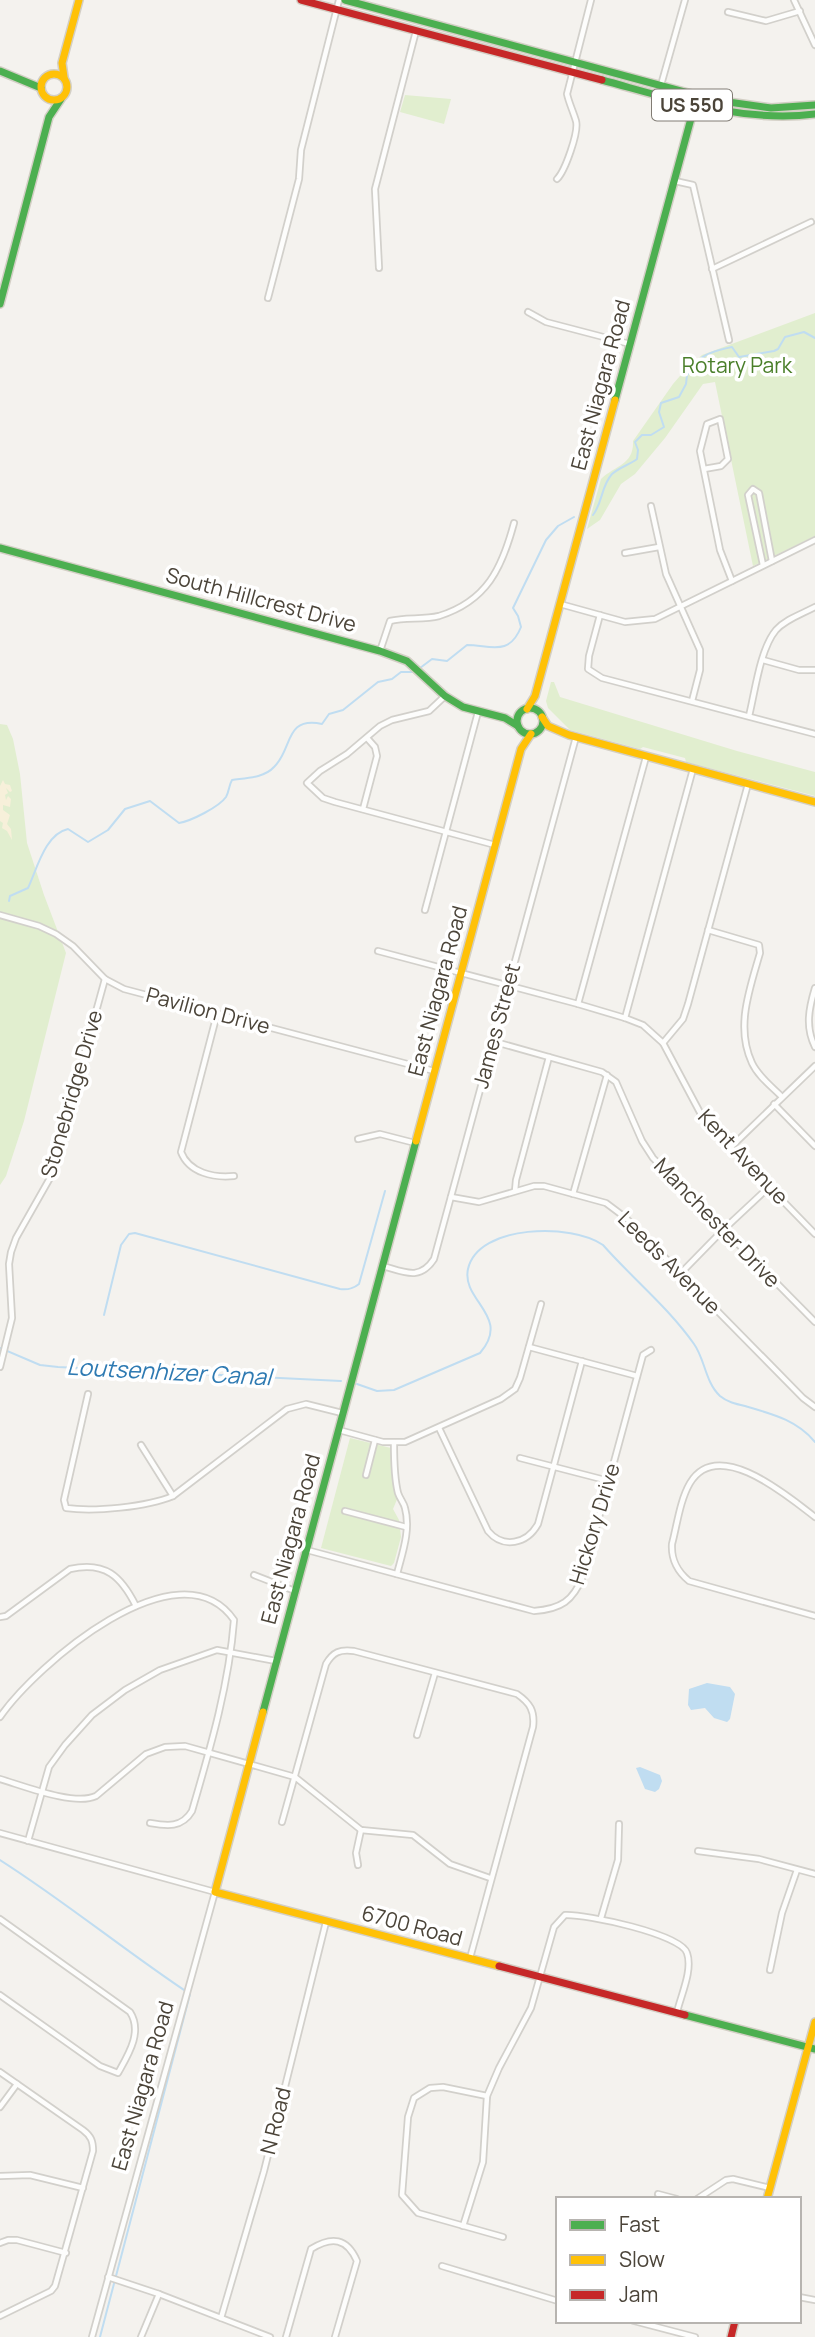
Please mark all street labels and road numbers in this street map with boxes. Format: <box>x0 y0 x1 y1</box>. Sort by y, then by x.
road number: US 550 <box>652 90 732 120</box>
street label: East Niagara Road <box>564 297 636 473</box>
street label: South Hillcrest Drive <box>163 560 360 638</box>
street label: East Niagara Road <box>401 903 473 1079</box>
street label: James Street <box>466 960 526 1091</box>
street label: Pavilion Drive <box>143 980 273 1040</box>
street label: Stonebridge Drive <box>34 1007 108 1181</box>
street label: Kent Avenue <box>692 1103 795 1210</box>
street label: Manchester Drive <box>649 1151 787 1293</box>
street label: Leeds Avenue <box>612 1205 727 1320</box>
street label: East Niagara Road <box>254 1451 326 1627</box>
street label: Hickory Drive <box>562 1460 626 1588</box>
street label: 6700 Road <box>359 1898 466 1952</box>
street label: East Niagara Road <box>104 1998 180 2174</box>
street label: N Road <box>253 2084 297 2157</box>

